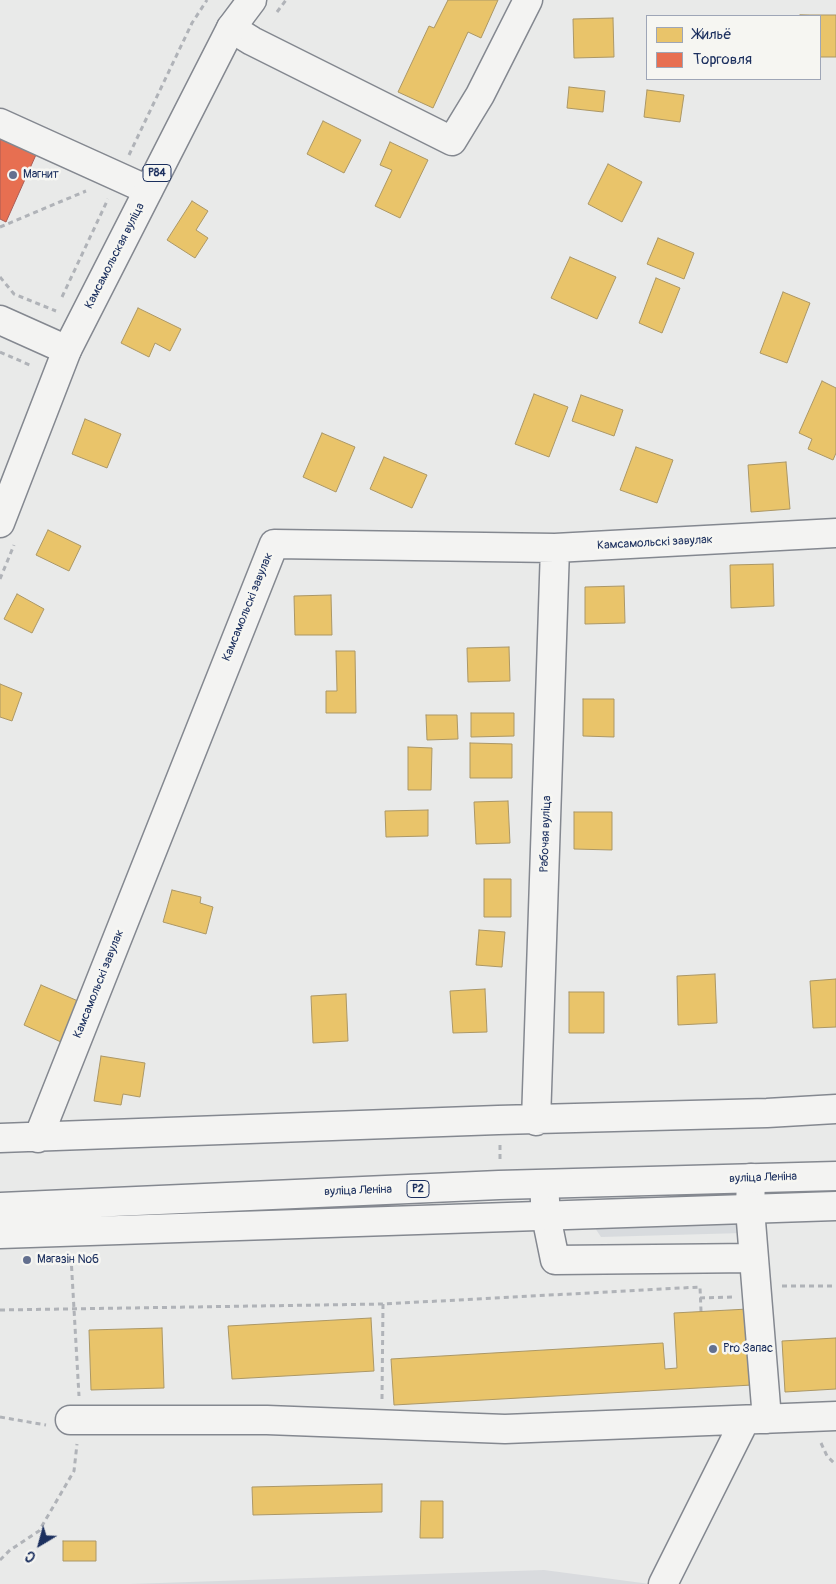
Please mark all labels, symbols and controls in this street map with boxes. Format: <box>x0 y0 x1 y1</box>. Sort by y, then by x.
legend <box>646 15 821 80</box>
text: Жильё <box>693 25 732 44</box>
text: Торговля <box>693 50 752 69</box>
road number: Р84 <box>143 164 171 182</box>
place label: Магнит <box>23 168 59 182</box>
marker: Магнит <box>7 169 19 181</box>
street label: Камсамольская вуліца <box>82 201 148 311</box>
street label: Камсамольскі завулак <box>597 533 713 553</box>
street label: Камсамольскі завулак <box>220 551 276 663</box>
street label: Рабочая вуліца <box>537 795 555 873</box>
street label: Камсамольскі завулак <box>71 928 127 1040</box>
street label: вуліца Леніна <box>729 1170 797 1186</box>
road number: Р2 <box>407 1180 429 1198</box>
street label: вуліца Леніна <box>324 1183 392 1199</box>
place label: Магазін №6 <box>37 1253 99 1267</box>
marker: Магазін №6 <box>21 1254 33 1266</box>
place label: Pro Запас <box>723 1342 773 1356</box>
marker: Pro Запас <box>707 1343 719 1355</box>
north arrow <box>15 1519 65 1569</box>
text: С <box>22 1547 39 1566</box>

